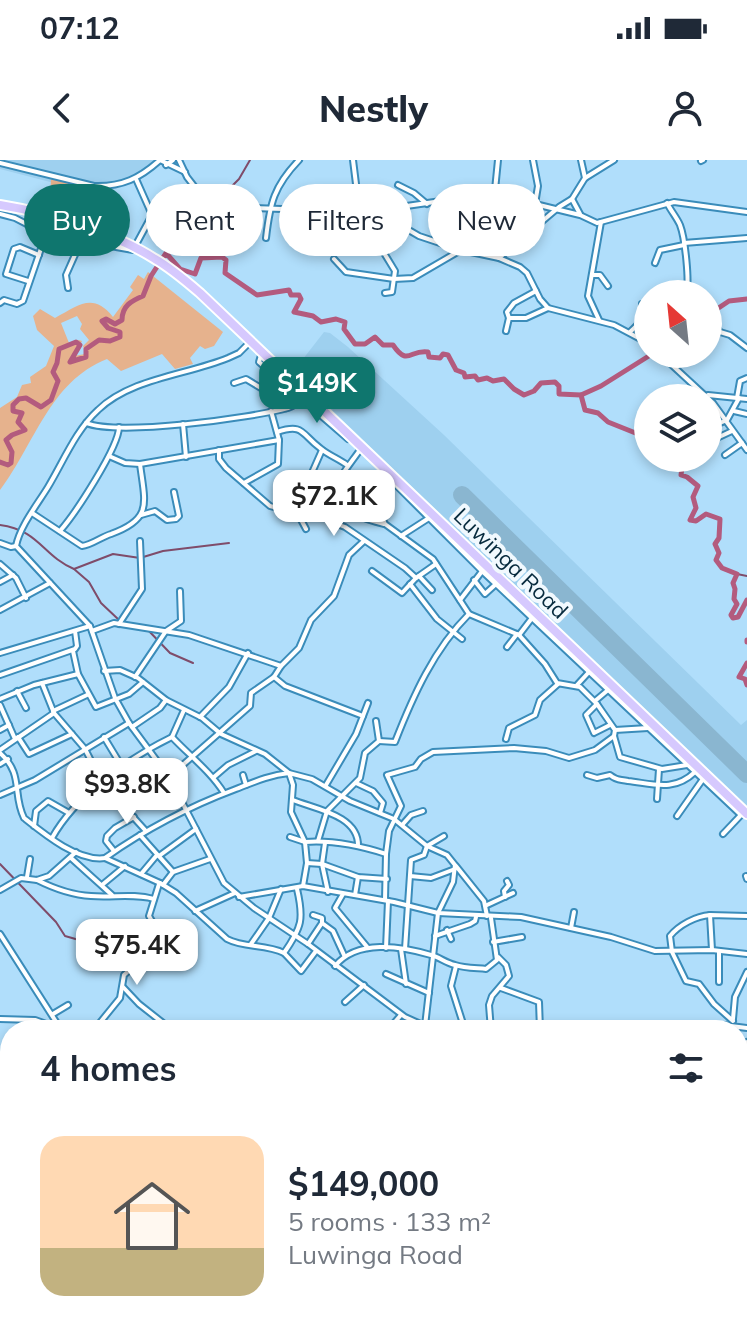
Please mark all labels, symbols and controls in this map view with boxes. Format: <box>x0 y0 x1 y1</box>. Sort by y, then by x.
text: 07:12 <box>40 9 119 47</box>
icon: back <box>40 86 84 130</box>
text: Nestly <box>319 86 428 131</box>
icon: person <box>663 86 707 130</box>
chip: Buy <box>24 184 130 256</box>
chip: Rent <box>146 184 263 256</box>
chip: Filters <box>279 184 412 256</box>
chip: New <box>428 184 545 256</box>
north arrow <box>634 280 722 368</box>
map controls <box>634 280 722 472</box>
pin: $149K <box>261 357 373 425</box>
text: $149K <box>277 366 357 399</box>
button: layers <box>634 384 722 472</box>
pin: $72.1K <box>269 470 399 538</box>
text: $72.1K <box>291 479 377 512</box>
street label: Luwinga Road <box>448 502 574 624</box>
pin: $93.8K <box>62 758 192 826</box>
text: $93.8K <box>84 767 170 800</box>
pin: $75.4K <box>72 919 202 987</box>
text: $75.4K <box>94 928 180 961</box>
icon: filters <box>664 1046 708 1090</box>
text: 4 homes <box>40 1047 177 1090</box>
text: $149,000 <box>288 1162 439 1205</box>
icon: home <box>104 1168 200 1264</box>
text: 5 rooms · 133 m² <box>288 1205 491 1238</box>
text: Luwinga Road <box>288 1238 463 1271</box>

